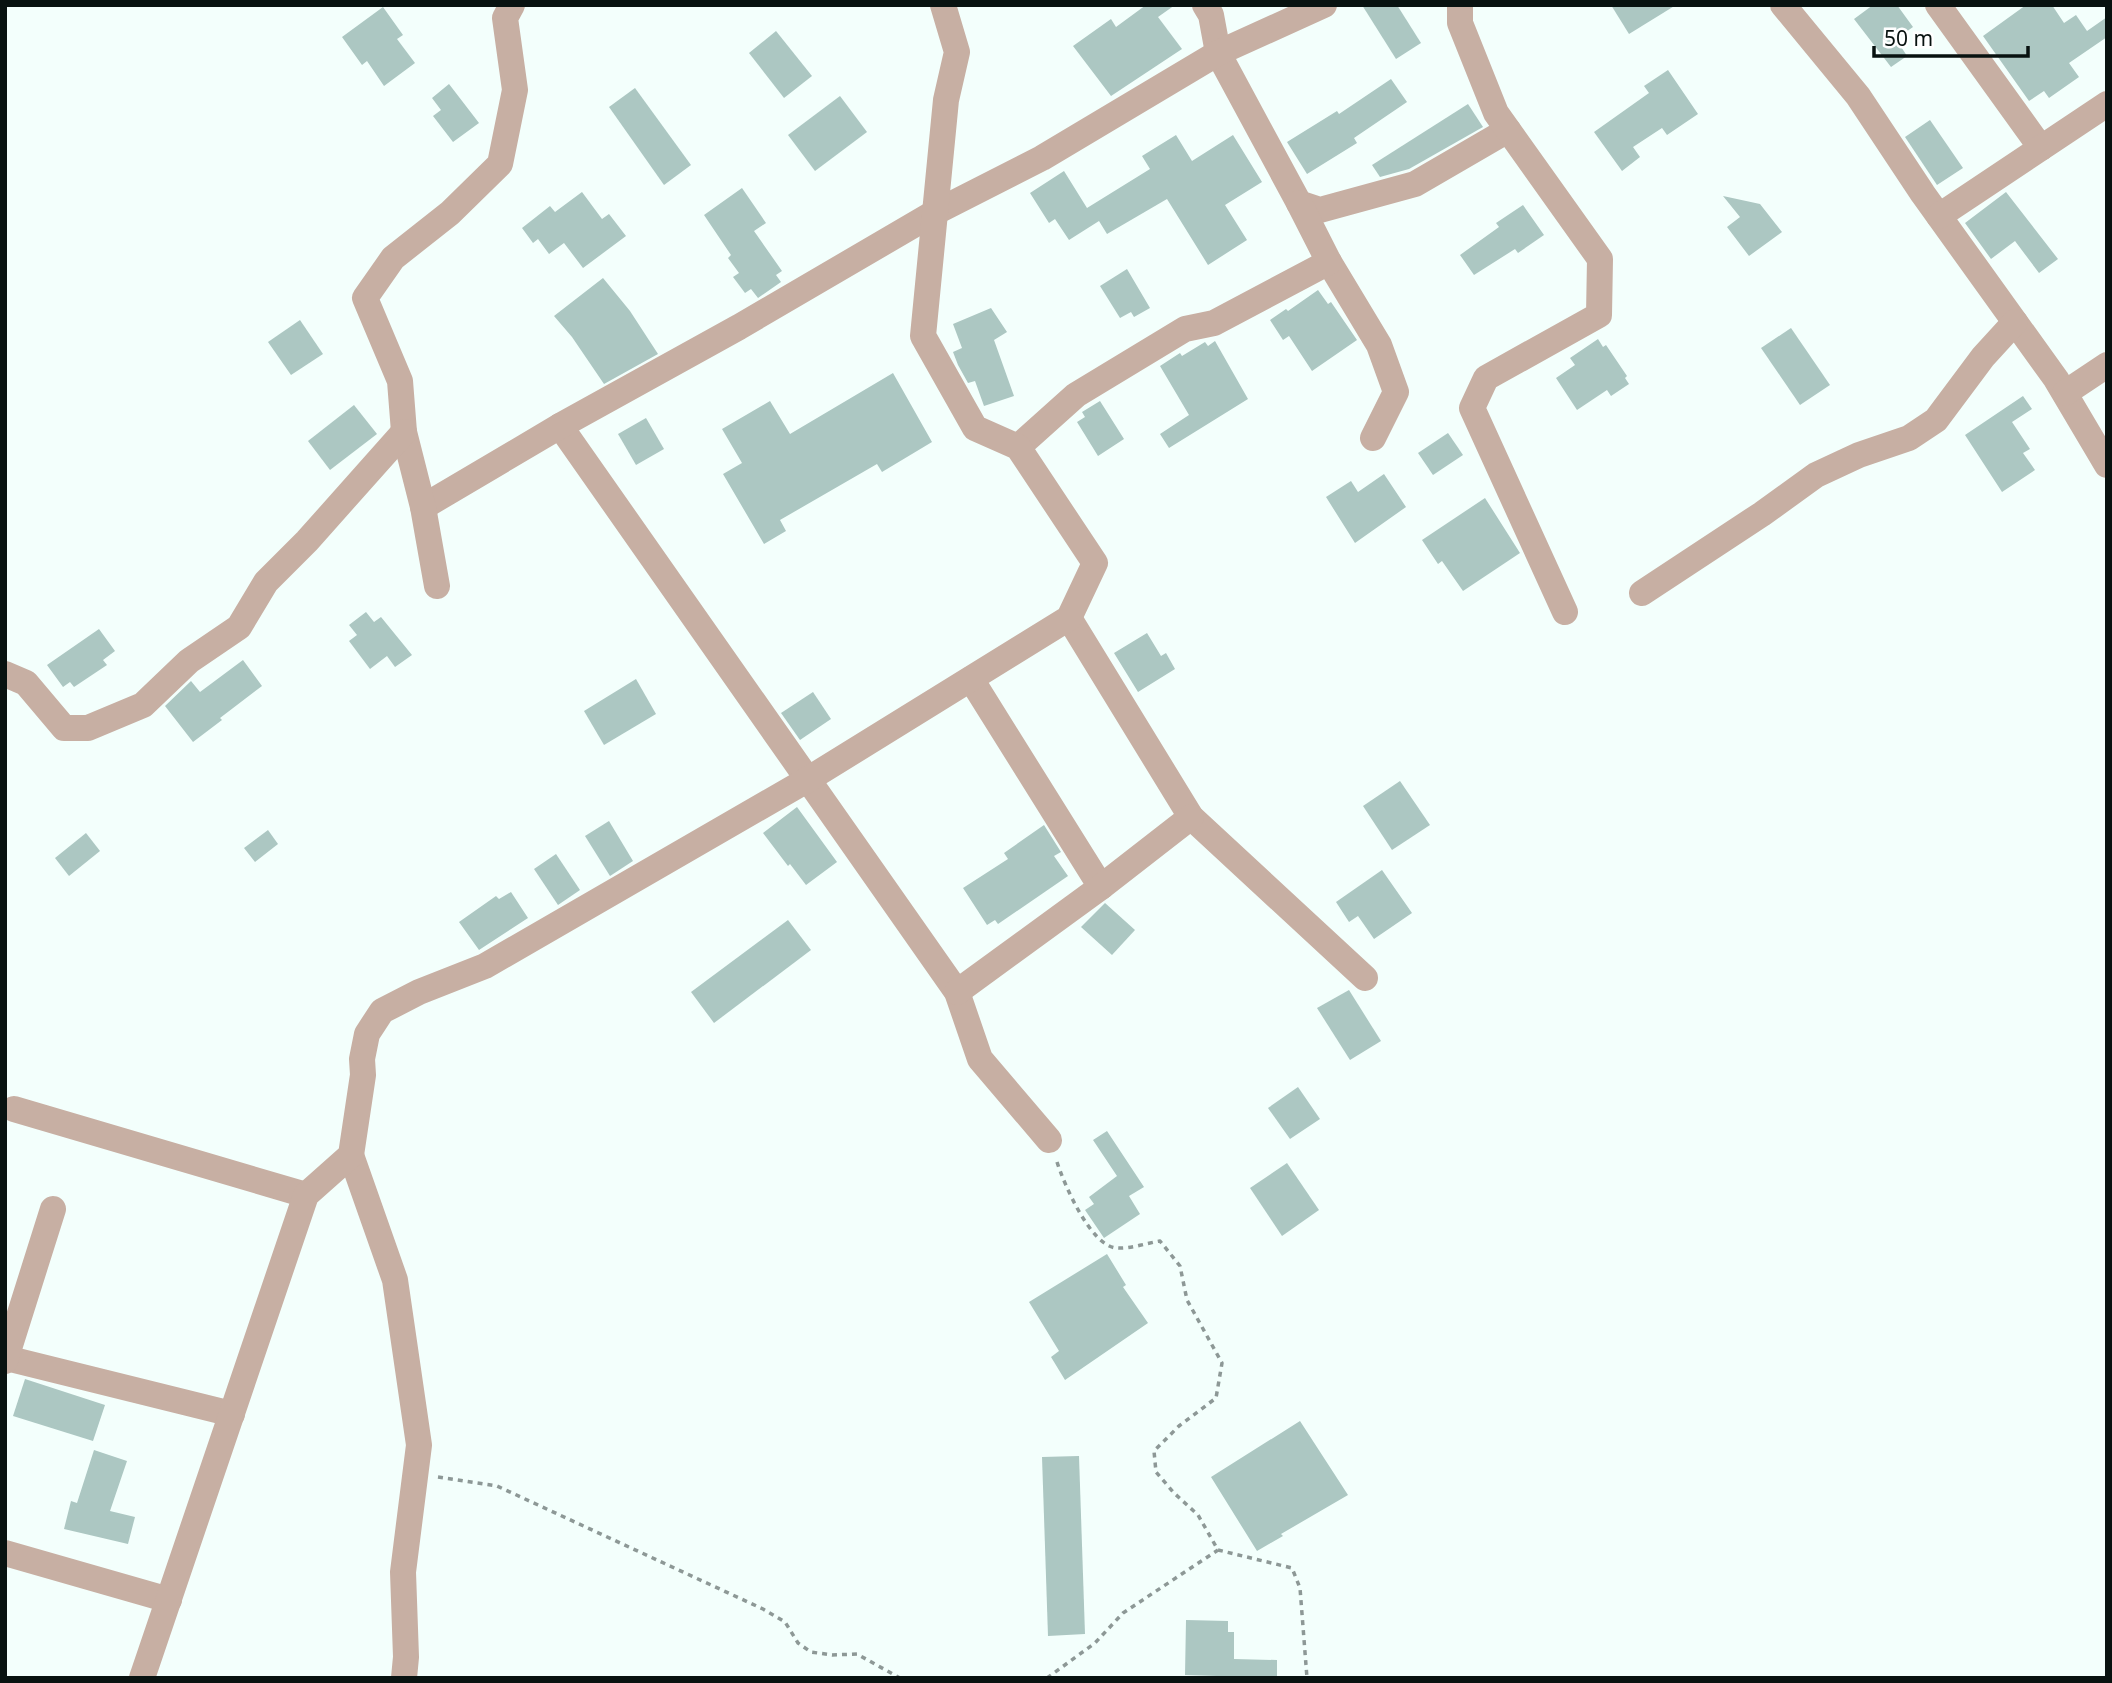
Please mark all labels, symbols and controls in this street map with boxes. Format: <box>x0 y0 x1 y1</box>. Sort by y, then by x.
scale bar <box>1874 14 2028 58</box>
text: 50 m <box>1884 24 1933 52</box>

